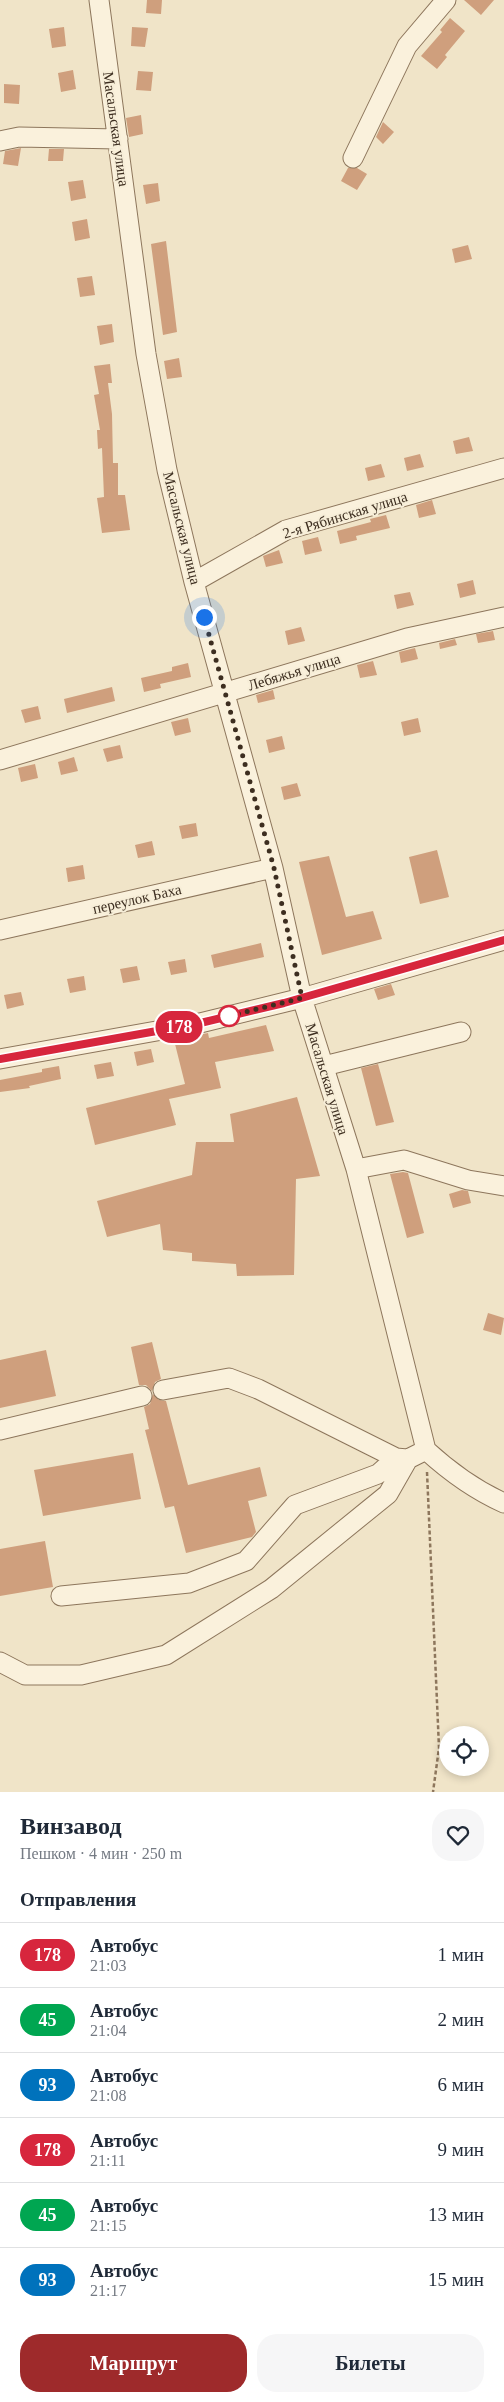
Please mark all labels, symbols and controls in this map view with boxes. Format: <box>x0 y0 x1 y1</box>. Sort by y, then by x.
street label: Масальская улица <box>100 70 132 188</box>
street label: Масальская улица <box>160 470 204 587</box>
street label: 2-я Рябинская улица <box>281 488 410 542</box>
your location <box>192 605 217 630</box>
street label: Лебяжья улица <box>246 650 342 694</box>
street label: переулок Баха <box>91 881 183 917</box>
unlabelled marker <box>218 1005 240 1027</box>
line badge: 178 <box>150 1011 208 1043</box>
text: 178 <box>166 1017 193 1037</box>
street label: Масальская улица <box>302 1021 352 1137</box>
map controls <box>439 1726 489 1776</box>
button: locate <box>439 1726 489 1776</box>
button: heart <box>432 1809 484 1861</box>
text: Винзавод <box>20 1813 122 1839</box>
text: Пешком · 4 мин · 250 m <box>20 1845 182 1862</box>
text: Отправления <box>20 1889 136 1910</box>
text: Автобус <box>90 1935 158 1956</box>
text: 1 мин <box>437 1944 484 1965</box>
text: 178 <box>34 1945 61 1965</box>
text: 21:03 <box>90 1957 126 1974</box>
text: Автобус <box>90 2000 158 2021</box>
text: 2 мин <box>437 2009 484 2030</box>
text: 45 <box>39 2010 57 2030</box>
text: 21:04 <box>90 2022 126 2039</box>
text: Автобус <box>90 2065 158 2086</box>
text: 6 мин <box>437 2074 484 2095</box>
text: 93 <box>39 2075 57 2095</box>
text: 21:08 <box>90 2087 126 2104</box>
text: Автобус <box>90 2130 158 2151</box>
text: 9 мин <box>437 2139 484 2160</box>
text: 178 <box>34 2140 61 2160</box>
text: 21:11 <box>90 2152 126 2169</box>
text: Автобус <box>90 2195 158 2216</box>
text: 13 мин <box>428 2204 484 2225</box>
text: 45 <box>39 2205 57 2225</box>
text: 21:15 <box>90 2217 126 2234</box>
text: Автобус <box>90 2260 158 2281</box>
text: 15 мин <box>428 2269 484 2290</box>
text: 93 <box>39 2270 57 2290</box>
text: 21:17 <box>90 2282 126 2299</box>
button: Маршрут <box>20 2334 247 2392</box>
button: Билеты <box>257 2334 484 2392</box>

